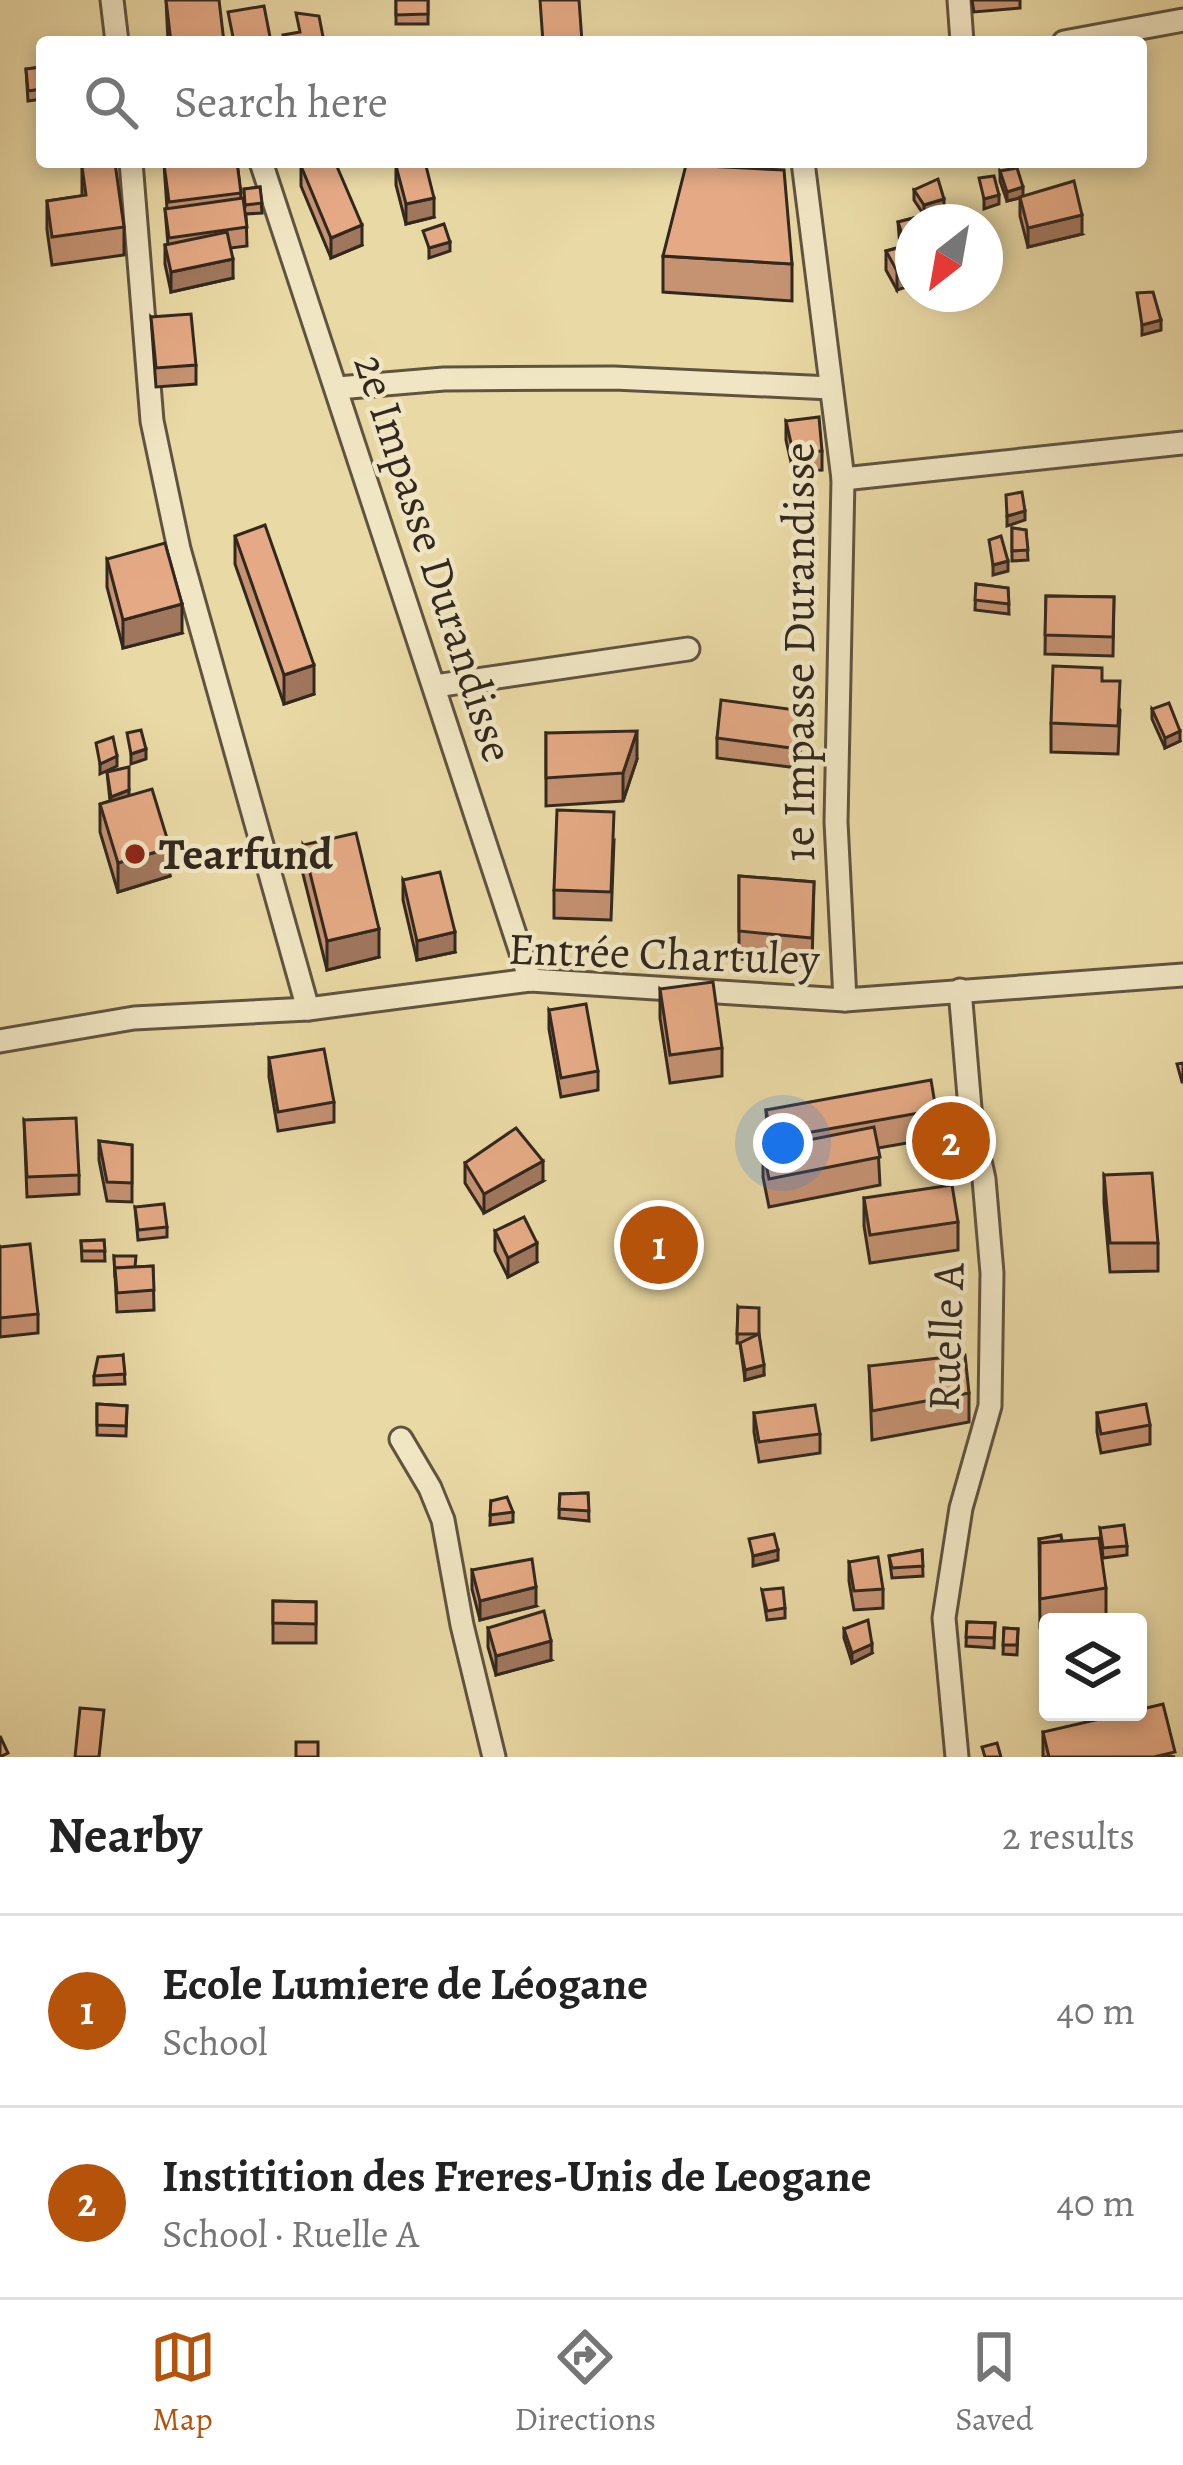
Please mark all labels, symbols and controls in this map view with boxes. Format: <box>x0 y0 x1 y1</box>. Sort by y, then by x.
search box <box>36 36 1147 168</box>
icon: search <box>78 69 144 135</box>
text: Search here <box>174 71 388 133</box>
north arrow <box>895 204 1003 312</box>
street label: 2e Impasse Durandisse <box>339 346 529 770</box>
street label: 1e Impasse Durandisse <box>768 442 830 862</box>
place label: Tearfund <box>159 823 334 885</box>
marker: Tearfund <box>122 841 148 867</box>
street label: Entrée Chartuley <box>507 918 822 990</box>
pin: 2 <box>912 1096 990 1186</box>
your location <box>753 1113 813 1173</box>
pin: 1 <box>620 1200 698 1290</box>
street label: Ruelle A <box>912 1261 980 1412</box>
map controls <box>1039 1613 1147 1721</box>
button: layers <box>1039 1613 1147 1721</box>
text: Nearby <box>48 1800 202 1870</box>
text: 2 results <box>1002 1809 1135 1862</box>
text: Ecole Lumiere de Léogane <box>162 1953 648 2015</box>
text: 1 <box>80 1984 94 2037</box>
text: 40 m <box>1056 1984 1135 2037</box>
text: School <box>162 2015 268 2068</box>
text: Institition des Freres-Unis de Leogane <box>162 2145 872 2207</box>
text: 2 <box>78 2176 96 2229</box>
text: 40 m <box>1056 2176 1135 2229</box>
text: School · Ruelle A <box>162 2207 419 2260</box>
tab: Map <box>150 2324 216 2441</box>
tab: Directions <box>515 2324 656 2441</box>
tab: Saved <box>955 2324 1033 2441</box>

